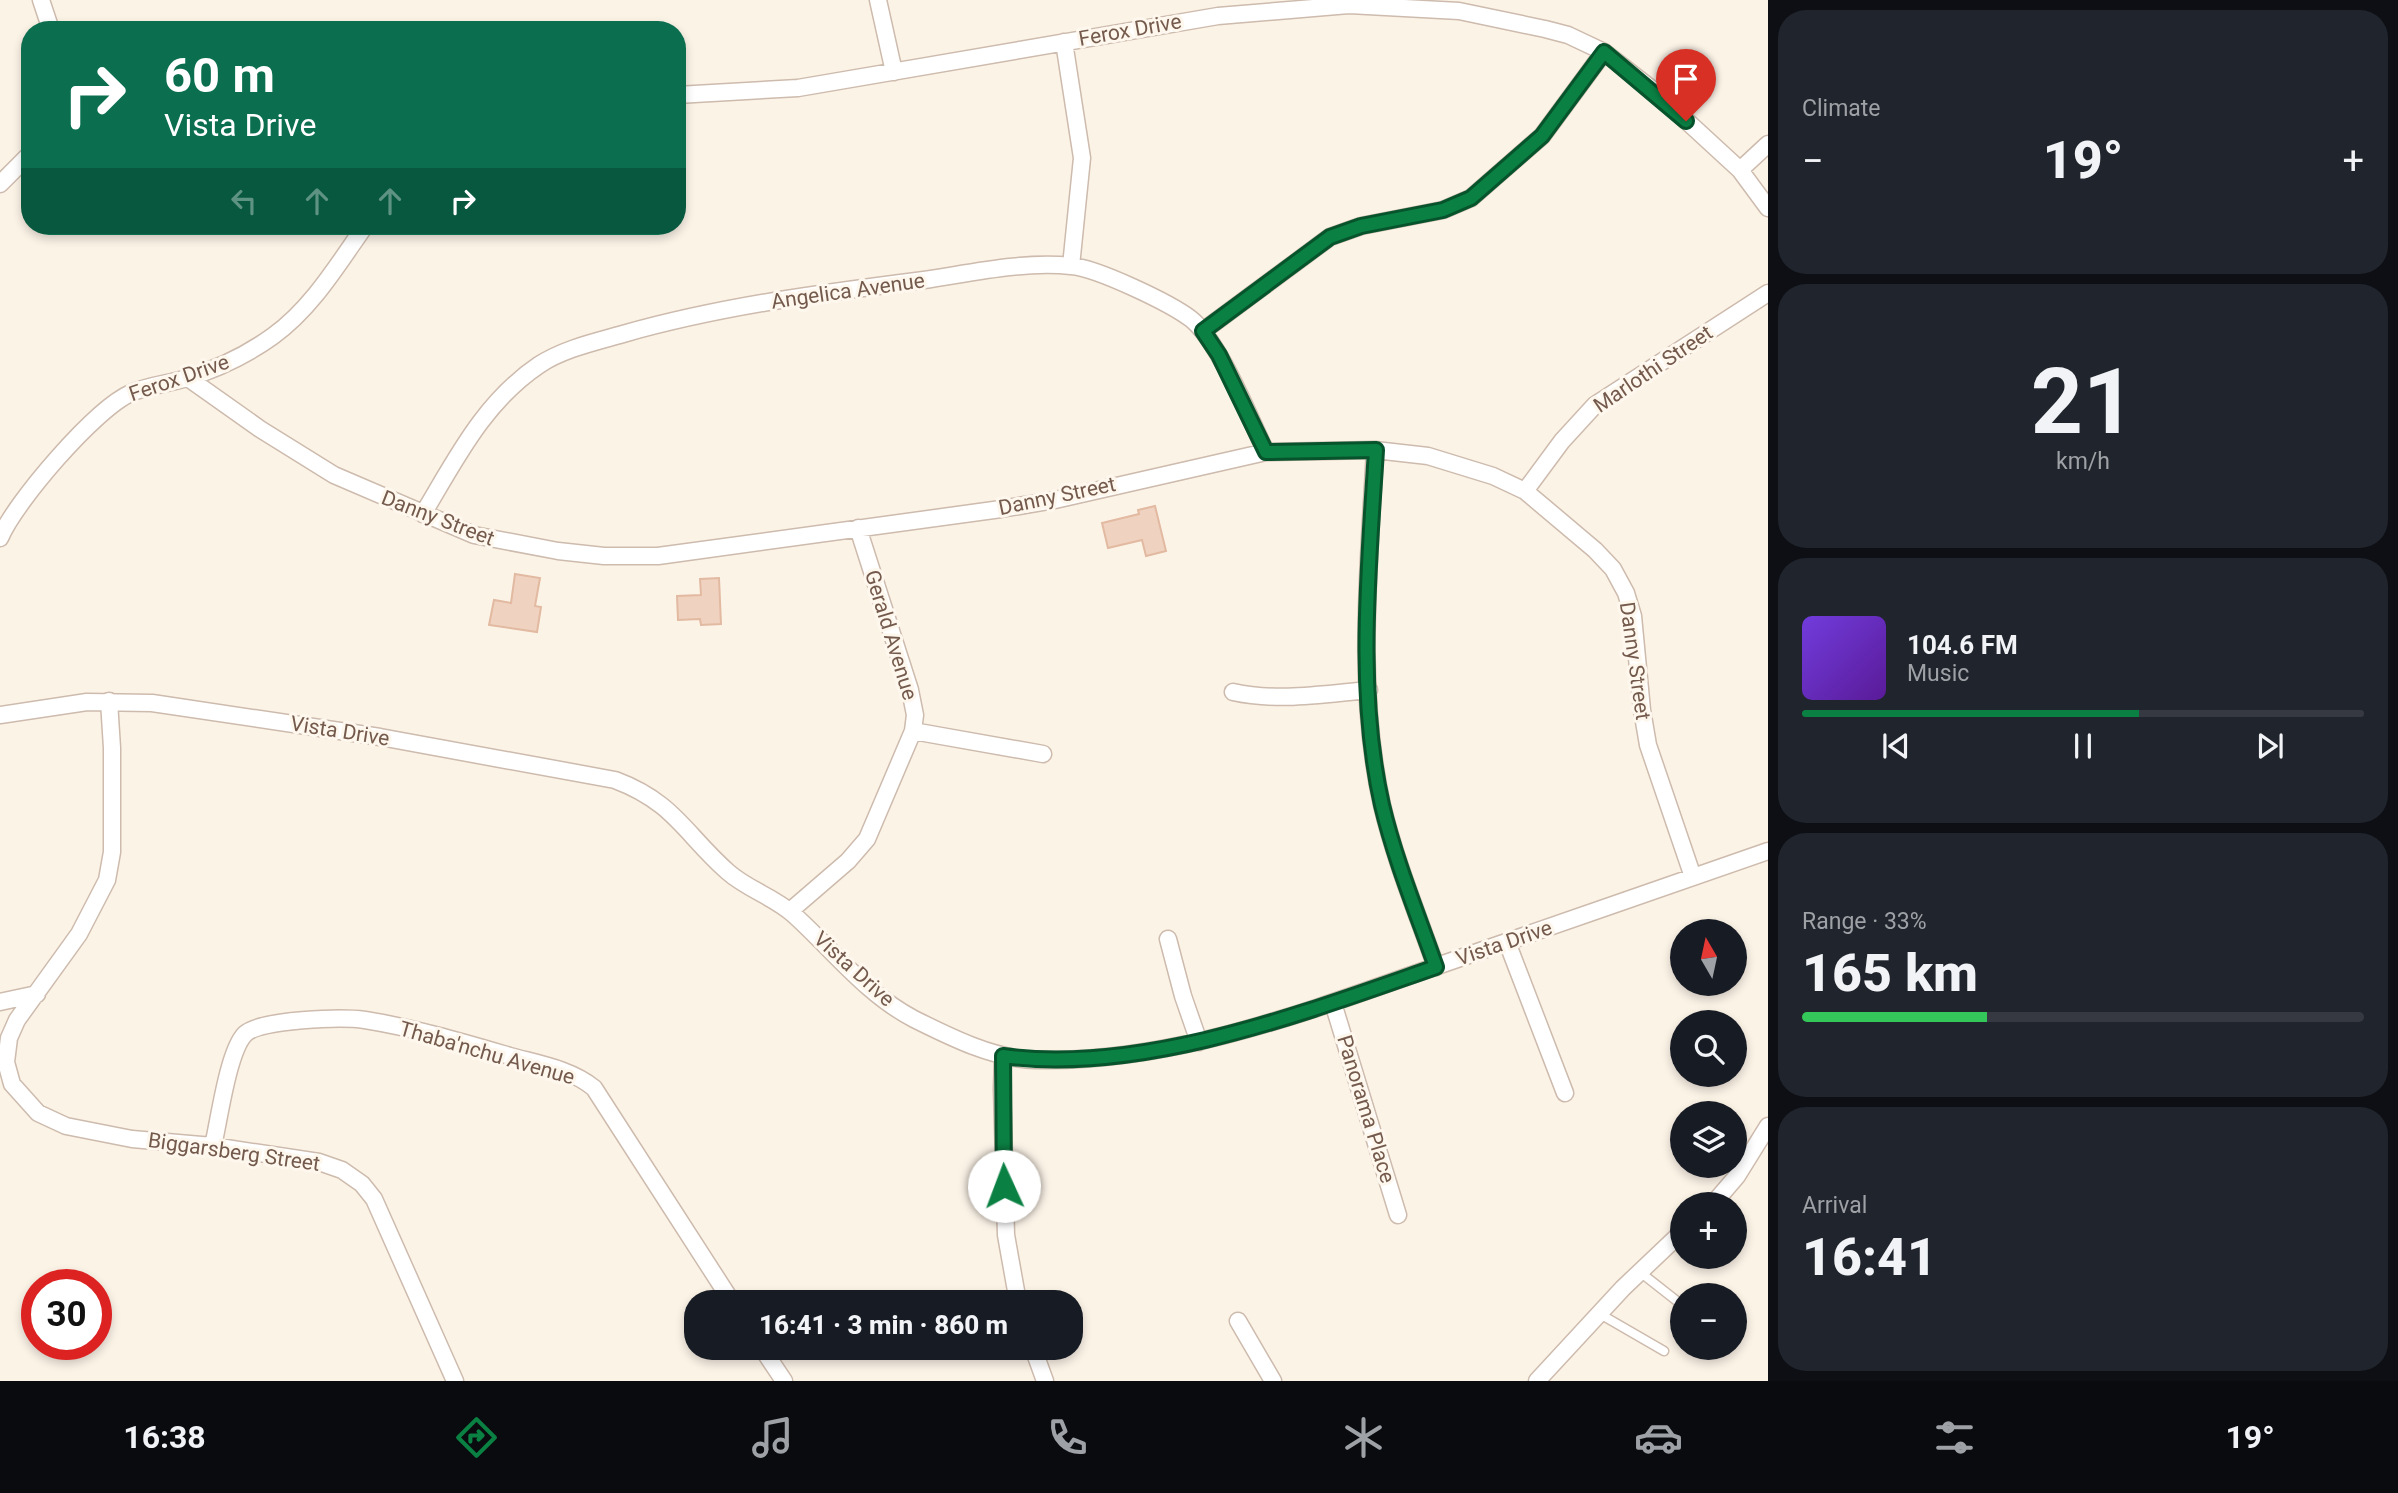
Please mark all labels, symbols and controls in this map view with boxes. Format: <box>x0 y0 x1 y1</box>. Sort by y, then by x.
street label: Ferox Drive <box>1077 9 1183 51</box>
text: 60 m <box>164 47 275 104</box>
icon: right <box>49 49 140 140</box>
pin <box>1656 49 1716 121</box>
icon: arrive <box>1667 60 1705 98</box>
text: Climate <box>1802 95 1881 122</box>
text: Vista Drive <box>164 106 316 144</box>
text: 19° <box>2043 130 2123 191</box>
text: − <box>1802 139 1824 183</box>
text: + <box>2342 139 2364 183</box>
icon: left <box>225 182 263 220</box>
icon: ahead <box>298 182 336 220</box>
icon: ahead <box>371 182 409 220</box>
icon: right <box>444 182 482 220</box>
street label: Angelica Avenue <box>770 268 926 314</box>
street label: Marlothi Street <box>1589 320 1717 418</box>
text: 21 <box>2031 349 2135 455</box>
street label: Ferox Drive <box>126 350 232 406</box>
text: km/h <box>2056 448 2110 475</box>
street label: Danny Street <box>996 472 1118 520</box>
street label: Danny Street <box>378 485 498 551</box>
street label: Gerald Avenue <box>860 567 922 703</box>
street label: Danny Street <box>1615 600 1655 722</box>
text: 104.6 FM <box>1907 630 2018 660</box>
text: Music <box>1907 660 1969 687</box>
street label: Vista Drive <box>289 711 391 751</box>
icon: previous <box>1877 727 1915 765</box>
icon: pause <box>2064 727 2102 765</box>
icon: next <box>2251 727 2289 765</box>
text: Range · 33% <box>1802 908 1927 935</box>
street label: Vista Drive <box>1453 915 1555 971</box>
north arrow <box>1670 919 1746 996</box>
map controls <box>1670 919 1747 1360</box>
street label: Vista Drive <box>809 927 899 1011</box>
text: 165 km <box>1802 943 1978 1004</box>
button: search <box>1670 1010 1747 1087</box>
street label: Thaba'nchu Avenue <box>397 1017 577 1089</box>
street label: Panorama Place <box>1332 1032 1400 1186</box>
button: layers <box>1670 1101 1747 1178</box>
street label: Biggarsberg Street <box>146 1128 322 1176</box>
position arrow <box>967 1149 1041 1223</box>
button: + <box>1670 1192 1747 1269</box>
text: Arrival <box>1802 1192 1867 1219</box>
text: 16:41 <box>1802 1227 1937 1288</box>
speed limit sign: 30 <box>21 1269 112 1360</box>
button: − <box>1670 1283 1747 1360</box>
text: 16:41 · 3 min · 860 m <box>759 1310 1008 1340</box>
icon: directions <box>452 1413 501 1462</box>
icon: music <box>748 1413 797 1462</box>
icon: phone <box>1043 1413 1092 1462</box>
icon: climate <box>1339 1413 1388 1462</box>
icon: car <box>1634 1413 1683 1462</box>
icon: filters <box>1930 1413 1979 1462</box>
text: 16:38 <box>123 1418 206 1456</box>
text: 19° <box>2225 1418 2275 1456</box>

